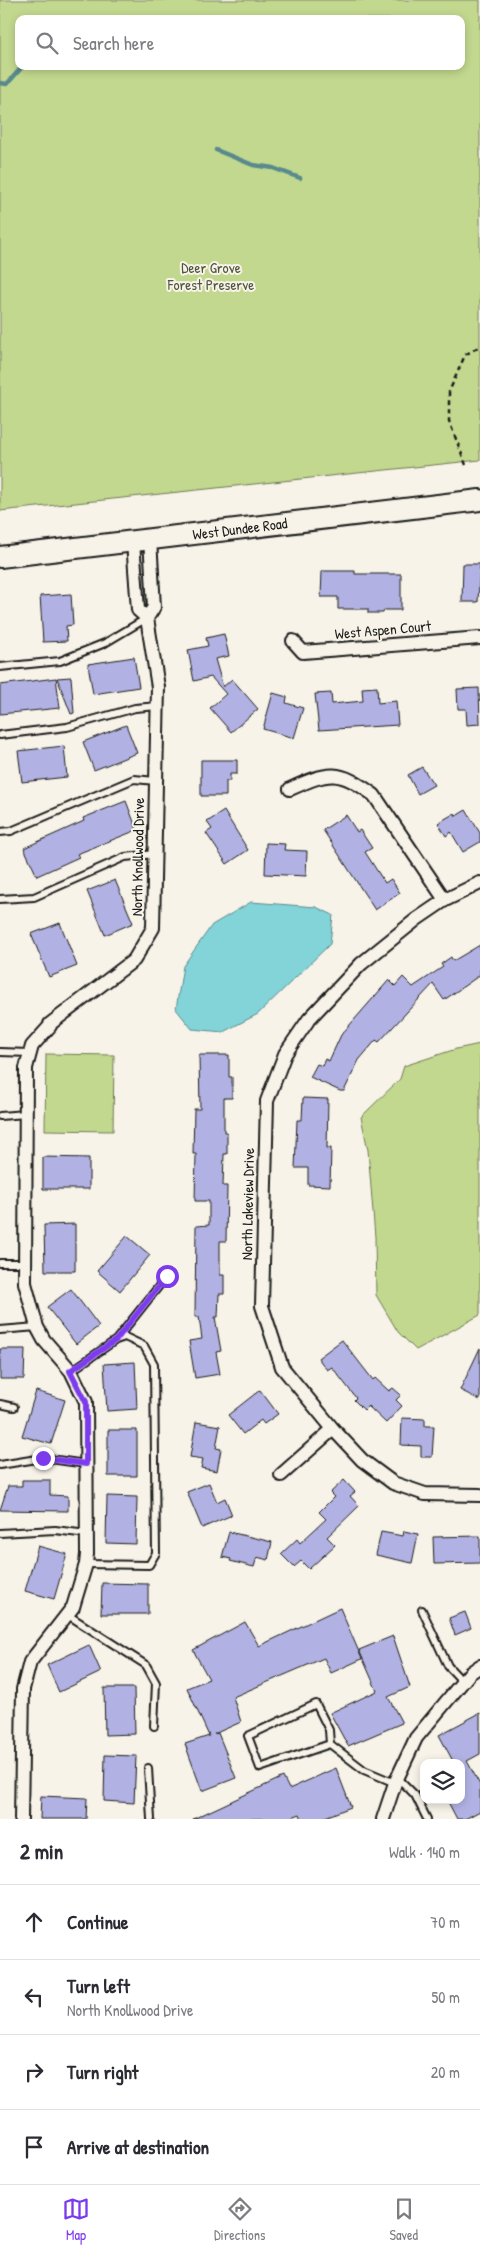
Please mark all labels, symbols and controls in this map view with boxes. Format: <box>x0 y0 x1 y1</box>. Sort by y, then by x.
search box <box>15 15 465 70</box>
icon: search <box>33 29 61 57</box>
text: Search here <box>73 30 154 56</box>
park label: Deer Grove Forest Preserve <box>167 257 254 295</box>
street label: West Dundee Road <box>191 512 289 545</box>
street label: West Aspen Court <box>334 615 433 644</box>
street label: North Knollwood Drive <box>126 798 149 916</box>
street label: North Lakeview Drive <box>236 1148 259 1260</box>
route start <box>156 1265 179 1288</box>
route end <box>32 1447 55 1470</box>
map controls <box>420 1759 465 1804</box>
button: layers <box>420 1759 465 1804</box>
text: 2 min <box>20 1837 63 1866</box>
text: Walk · 140 m <box>389 1841 460 1863</box>
icon: ahead <box>20 1908 48 1936</box>
text: Continue <box>67 1909 128 1935</box>
text: 70 m <box>430 1911 460 1933</box>
text: Turn left <box>67 1973 130 1999</box>
icon: left <box>20 1983 48 2011</box>
text: 50 m <box>432 1986 460 2008</box>
text: North Knollwood Drive <box>67 1999 193 2021</box>
icon: right <box>20 2058 48 2086</box>
text: Turn right <box>67 2059 138 2085</box>
text: 20 m <box>431 2061 460 2083</box>
icon: arrive <box>20 2133 48 2161</box>
text: Arrive at destination <box>67 2134 209 2160</box>
tab: Map <box>62 2195 90 2244</box>
tab: Directions <box>214 2195 265 2244</box>
tab: Saved <box>389 2195 418 2244</box>

